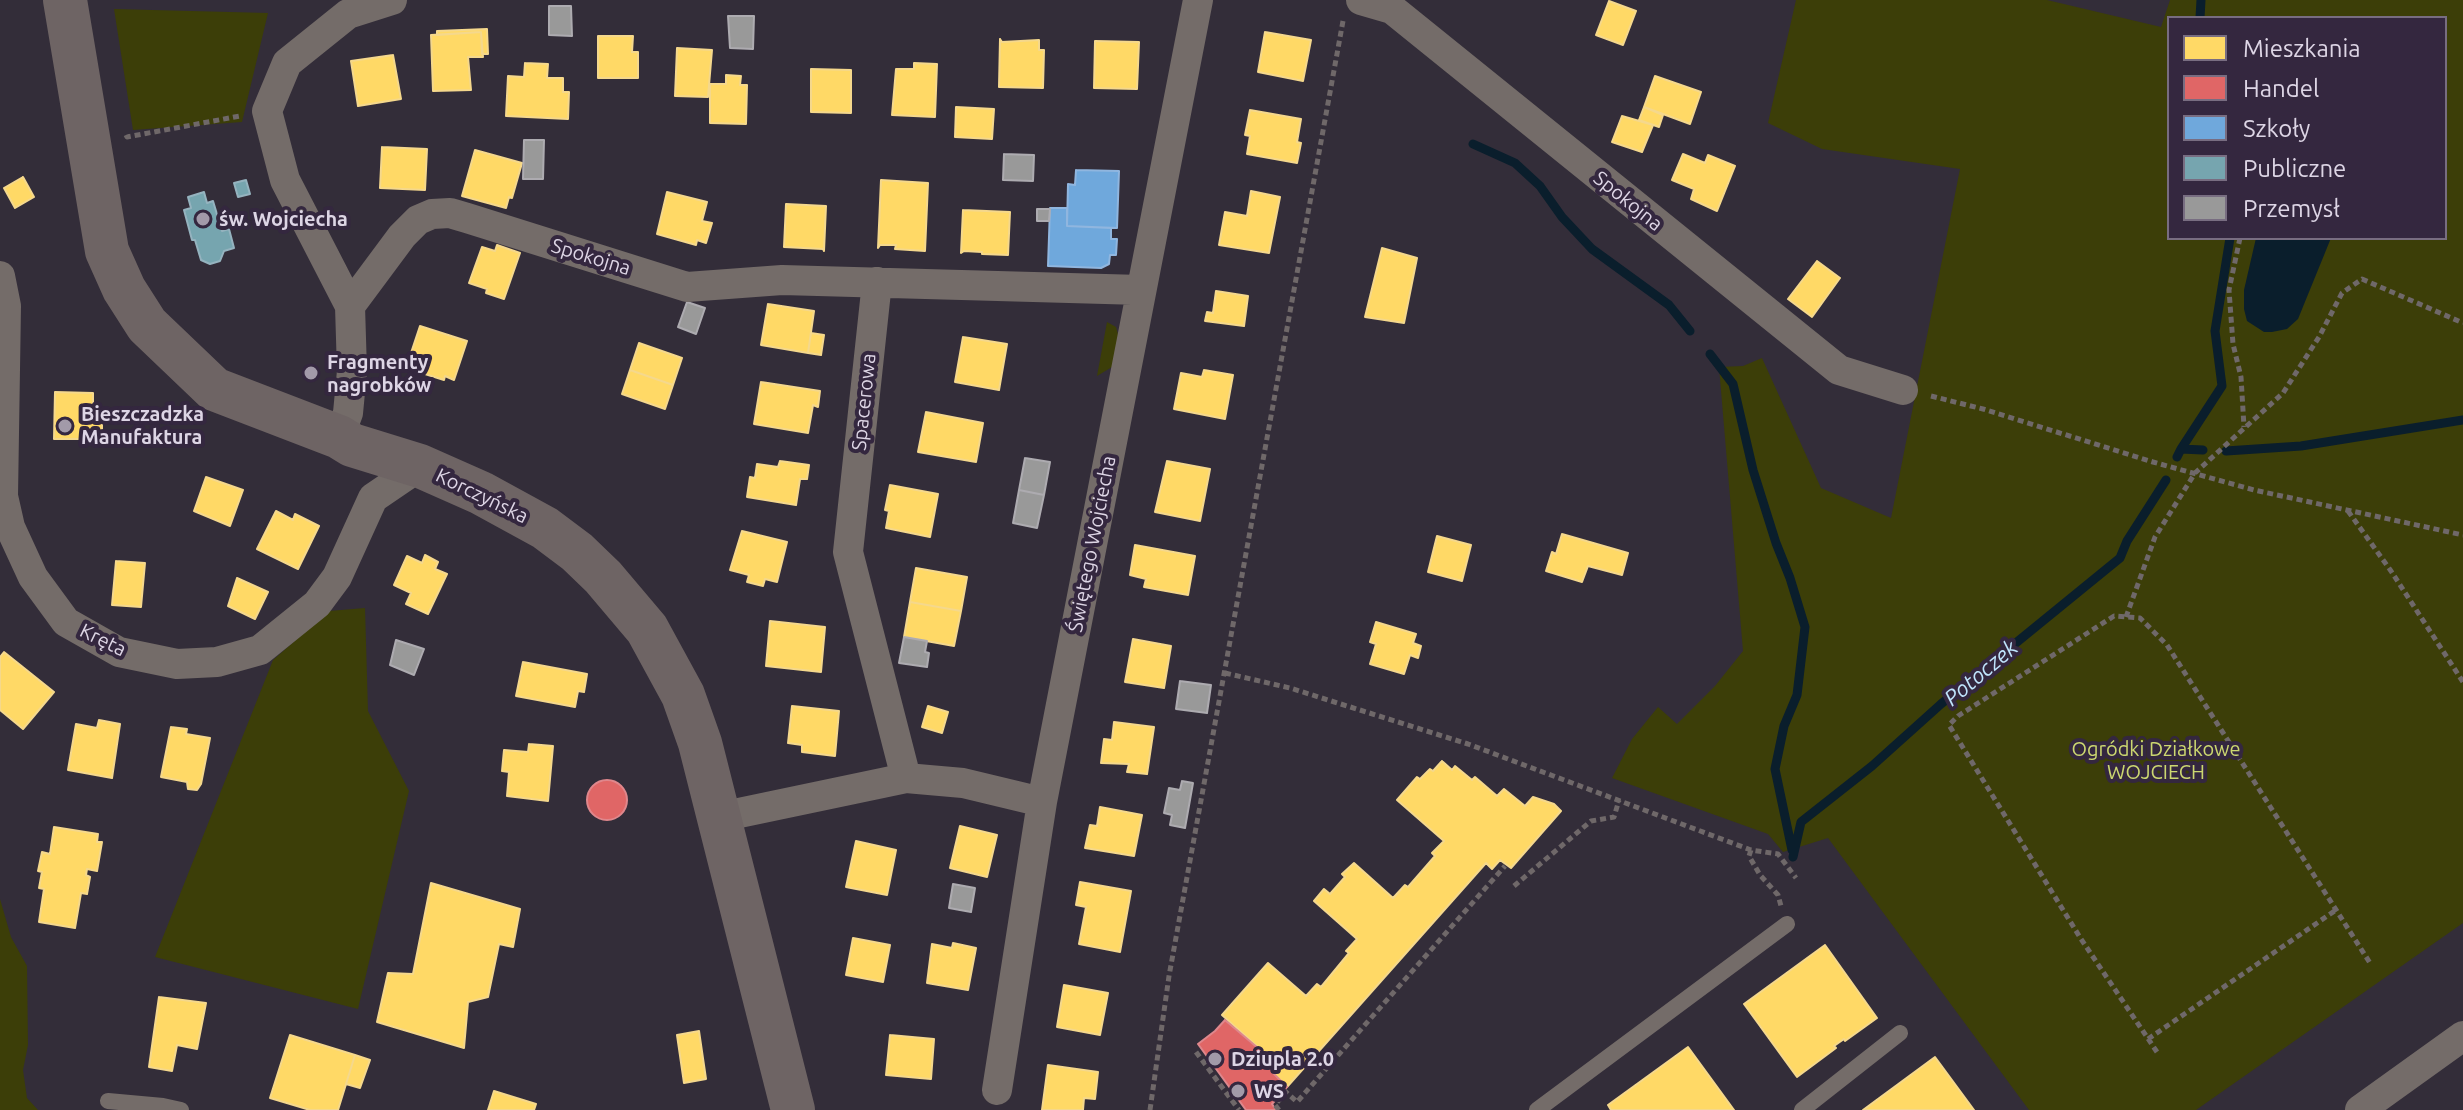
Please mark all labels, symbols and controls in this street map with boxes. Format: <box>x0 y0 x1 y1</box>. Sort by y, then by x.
legend <box>2167 16 2447 240</box>
text: Mieszkania <box>2243 35 2361 62</box>
text: Handel <box>2243 75 2319 102</box>
text: Szkoły <box>2243 115 2310 142</box>
text: Publiczne <box>2243 155 2346 182</box>
street label: Spokojna <box>1589 166 1667 236</box>
text: Przemysł <box>2243 195 2340 222</box>
place label: św. Wojciecha <box>219 207 348 231</box>
marker: św. Wojciecha <box>194 210 212 228</box>
street label: Spokojna <box>548 234 634 280</box>
place label: Fragmenty nagrobków <box>327 350 431 397</box>
street label: Spacerowa <box>847 352 881 452</box>
marker: Fragmenty nagrobków <box>302 364 320 382</box>
place label: Bieszczadzka Manufaktura <box>81 402 204 449</box>
marker: Bieszczadzka Manufaktura <box>56 417 74 435</box>
street label: Świętego Wojciecha <box>1063 454 1121 634</box>
street label: Korczyńska <box>432 463 532 529</box>
street label: Kręta <box>76 619 130 661</box>
water label: Potoczek <box>1939 635 2023 711</box>
park label: Ogródki Działkowe WOJCIECH <box>2071 737 2241 784</box>
place label: Dziupla 2.0 <box>1231 1047 1334 1071</box>
marker: Dziupla 2.0 <box>1206 1050 1224 1068</box>
place label: WS <box>1254 1079 1284 1103</box>
marker: WS <box>1229 1082 1247 1100</box>

